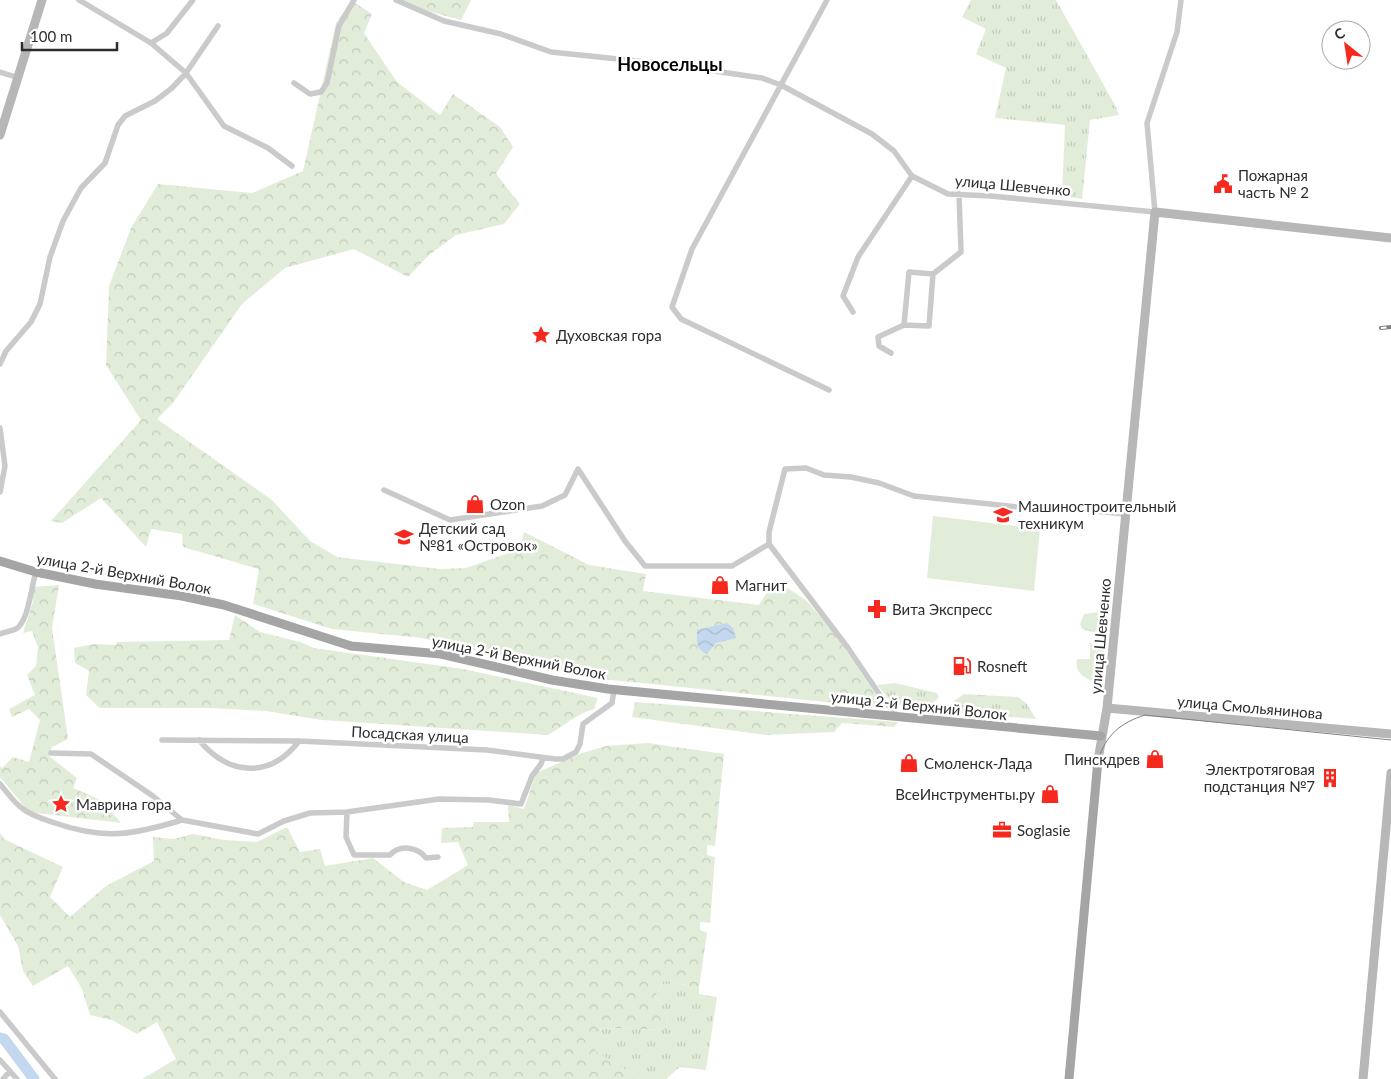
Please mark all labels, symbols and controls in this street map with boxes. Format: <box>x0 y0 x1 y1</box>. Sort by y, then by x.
scale bar <box>22 20 118 52</box>
north arrow <box>1321 20 1371 70</box>
text: С <box>1331 23 1348 43</box>
text: 100 m <box>30 27 72 45</box>
district label: Новосельцы <box>617 53 723 75</box>
place label: Пожарная часть № 2 <box>1238 166 1309 201</box>
street label: улица Шевченко <box>954 171 1072 199</box>
public building icon: Пожарная часть № 2 <box>1212 173 1234 195</box>
place icon: Духовская гора <box>530 324 552 346</box>
place label: Духовская гора <box>556 326 662 344</box>
shop icon: Ozon <box>464 493 486 515</box>
place label: Ozon <box>490 495 525 513</box>
place label: Машиностроительный техникум <box>1018 497 1176 532</box>
school or university icon: Машиностроительный техникум <box>992 504 1014 526</box>
place label: Детский сад №81 «Островок» <box>419 519 538 554</box>
school or university icon: Детский сад №81 «Островок» <box>393 526 415 548</box>
street label: улица 2-й Верхний Волок <box>35 549 213 597</box>
shop icon: Магнит <box>709 574 731 596</box>
place label: Магнит <box>735 576 787 594</box>
street label: улица Шевченко <box>1086 577 1114 695</box>
pharmacy icon: Вита Экспресс <box>866 598 888 620</box>
place label: Вита Экспресс <box>892 600 993 618</box>
street label: улица 2-й Верхний Волок <box>430 631 608 683</box>
fuel station icon: Rosneft <box>951 655 973 677</box>
place label: Rosneft <box>977 657 1028 675</box>
street label: улица 2-й Верхний Волок <box>830 687 1008 723</box>
street label: улица Смольянинова <box>1177 692 1323 722</box>
street label: Посадская улица <box>351 722 469 746</box>
shop icon: Пинскдрев <box>1144 748 1166 770</box>
place label: Пинскдрев <box>1064 750 1140 768</box>
shop icon: Смоленск-Лада <box>898 752 920 774</box>
place label: Смоленск-Лада <box>924 754 1033 772</box>
place label: Электротяговая подстанция №7 <box>1204 760 1315 795</box>
building icon: Электротяговая подстанция №7 <box>1319 767 1341 789</box>
shop icon: ВсеИнструменты.ру <box>1039 783 1061 805</box>
place label: ВсеИнструменты.ру <box>895 785 1035 803</box>
place icon: Маврина гора <box>50 793 72 815</box>
place label: Маврина гора <box>76 795 172 813</box>
office icon: Soglasie <box>991 819 1013 841</box>
place label: Soglasie <box>1017 821 1070 839</box>

